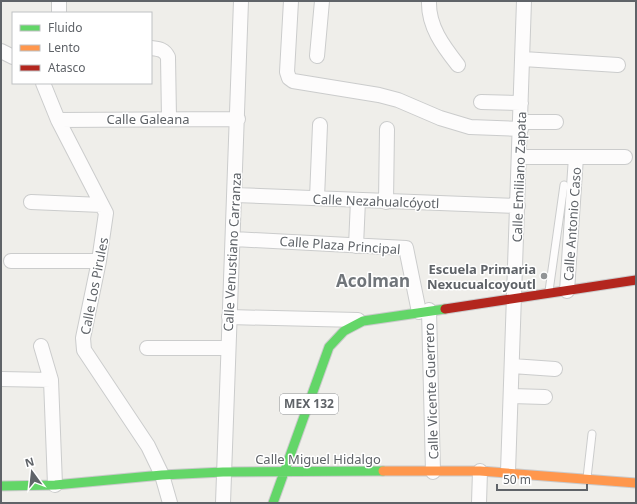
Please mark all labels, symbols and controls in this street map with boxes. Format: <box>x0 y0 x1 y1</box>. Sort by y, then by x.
legend <box>12 12 152 84</box>
text: Fluido <box>48 19 82 36</box>
text: Lento <box>48 39 80 56</box>
text: Atasco <box>48 59 86 76</box>
street label: Calle Galeana <box>107 110 190 128</box>
street label: Calle Emiliano Zapata <box>508 111 530 243</box>
street label: Calle Antonio Caso <box>559 166 585 282</box>
street label: Calle Venustiano Carranza <box>219 172 245 332</box>
street label: Calle Nezahualcóyotl <box>312 190 440 212</box>
street label: Calle Plaza Principal <box>279 232 401 258</box>
street label: Calle Los Pirules <box>76 236 112 336</box>
place label: Escuela Primaria Nexucualcoyoutl <box>427 260 536 293</box>
district label: Acolman <box>336 269 410 292</box>
marker: Escuela Primaria Nexucualcoyoutl <box>539 271 549 281</box>
street label: Calle Vicente Guerrero <box>420 322 442 460</box>
road number: MEX 132 <box>280 394 338 414</box>
street label: Calle Miguel Hidalgo <box>255 450 381 468</box>
north arrow <box>12 452 52 492</box>
text: N <box>23 453 36 470</box>
scale bar <box>497 466 587 492</box>
text: 50 m <box>503 471 531 488</box>

